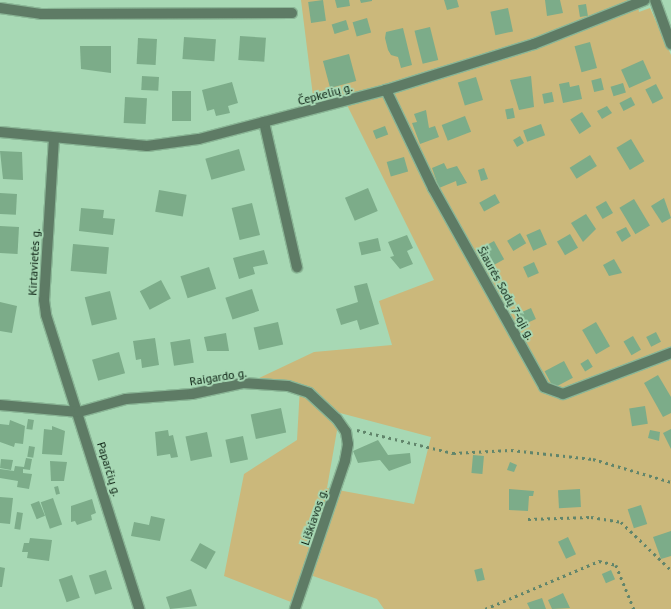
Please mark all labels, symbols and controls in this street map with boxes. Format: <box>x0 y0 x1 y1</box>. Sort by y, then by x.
street label: Čepkelių g. <box>296 80 354 108</box>
street label: Kirtavietės g. <box>25 228 43 296</box>
street label: Šiaurės Sodų 7-oji g. <box>474 244 538 342</box>
street label: Raigardo g. <box>188 365 248 389</box>
street label: Paparčių g. <box>94 440 124 498</box>
street label: Liškiavos g. <box>298 487 330 547</box>

